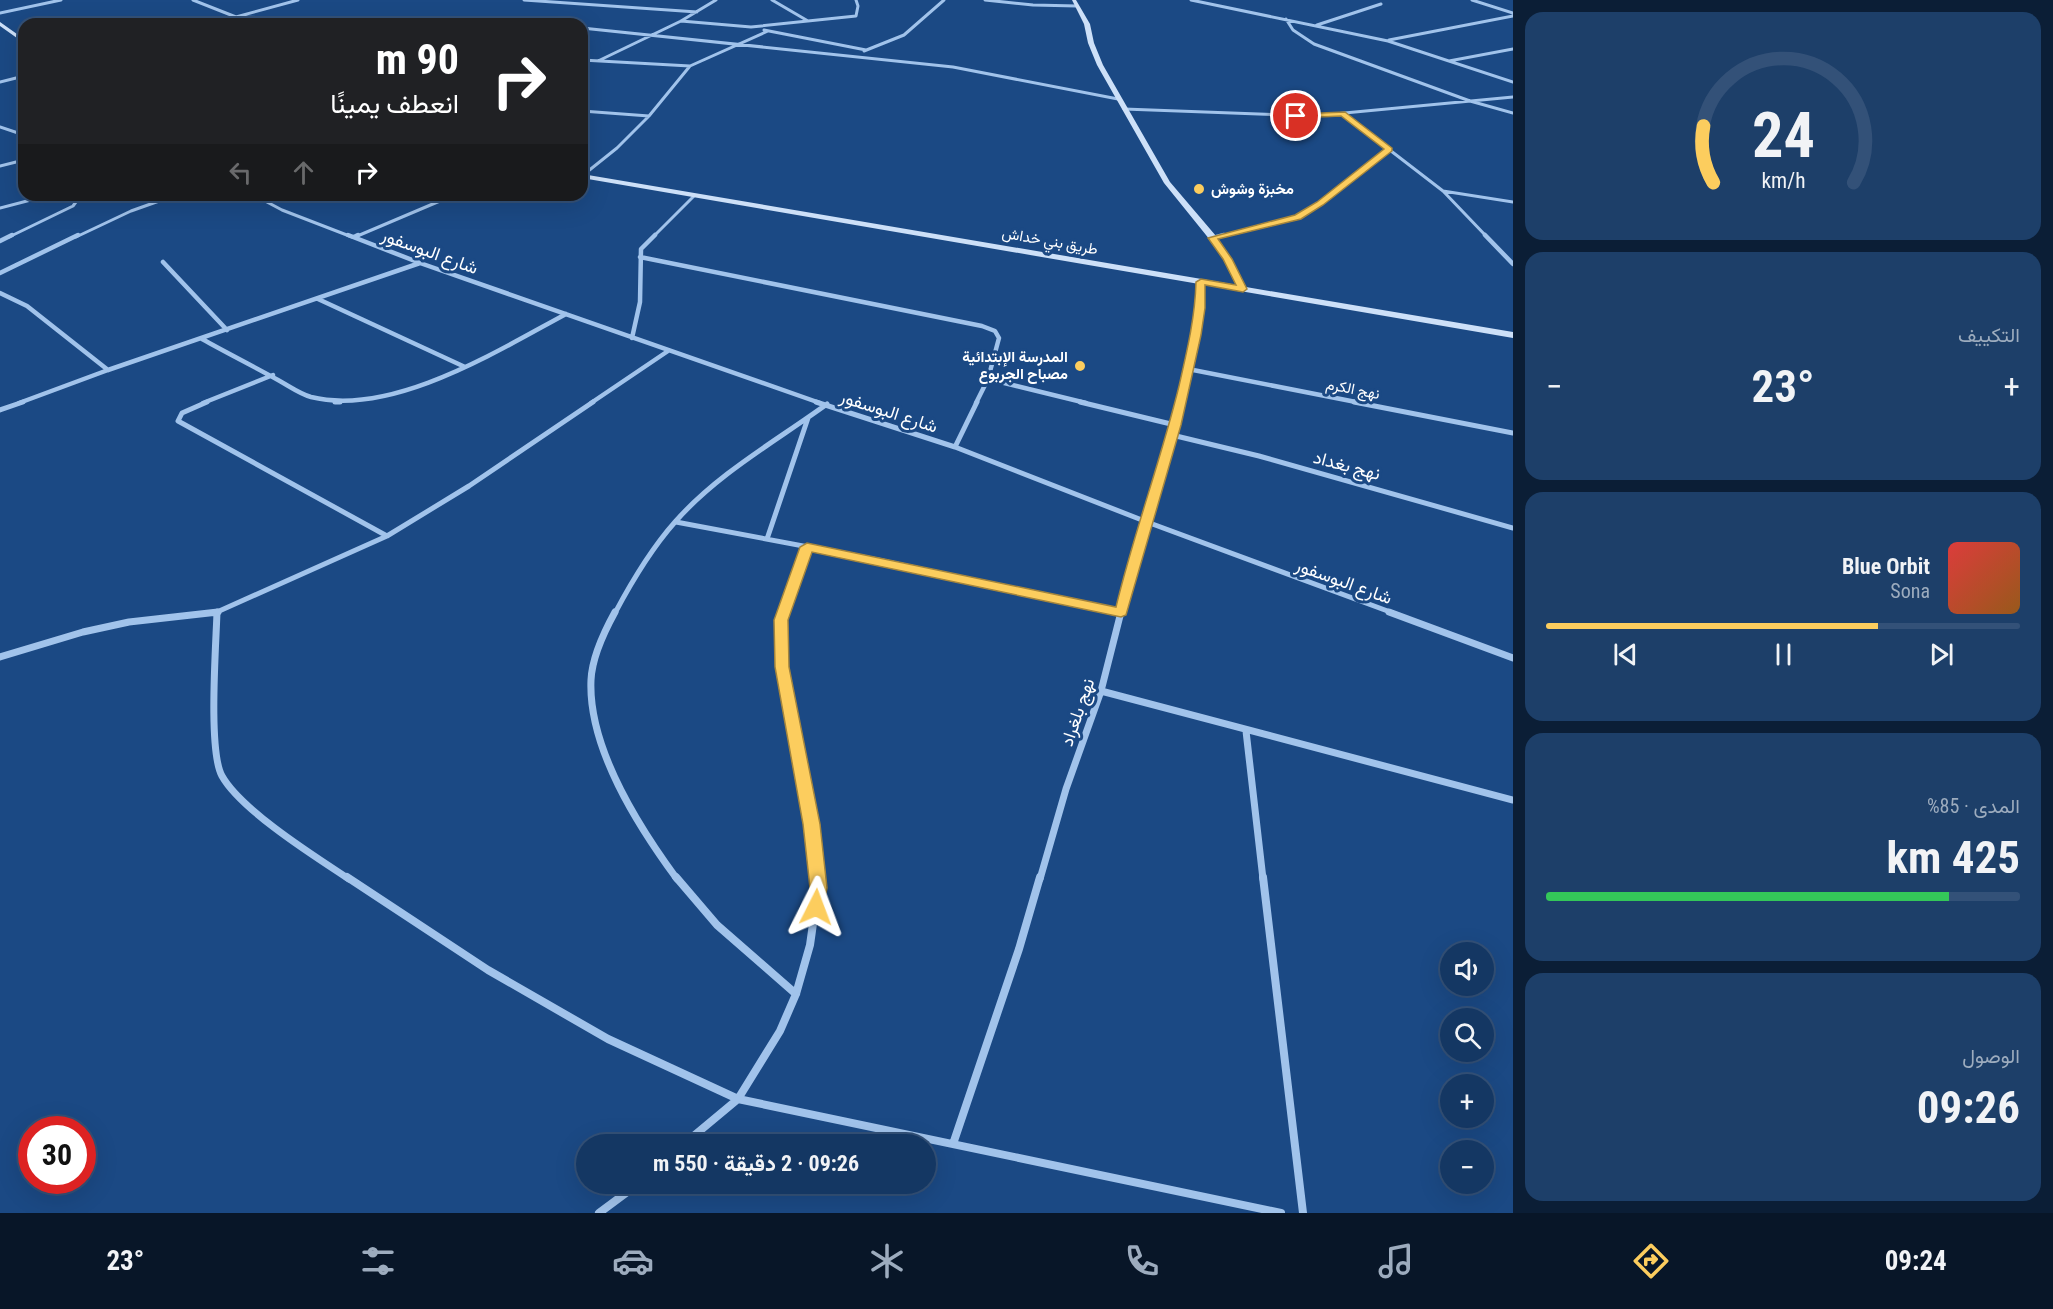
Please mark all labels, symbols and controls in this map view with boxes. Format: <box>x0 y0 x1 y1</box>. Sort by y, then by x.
text: 90 m <box>376 35 459 84</box>
icon: right <box>480 42 558 120</box>
text: انعطف يمينًا <box>330 88 459 120</box>
pin <box>1270 90 1321 141</box>
icon: arrive <box>1279 99 1312 132</box>
text: 24 <box>1751 99 1815 172</box>
icon: left <box>224 156 257 189</box>
icon: ahead <box>287 156 320 189</box>
icon: right <box>350 156 383 189</box>
text: km/h <box>1761 168 1805 193</box>
place label: مخبزة وشوش <box>1211 180 1294 198</box>
marker: مخبزة وشوش <box>1192 182 1206 196</box>
street label: شارع البوسفور <box>377 223 481 280</box>
street label: طريق بني خداش <box>1000 224 1100 262</box>
text: التكييف <box>1958 323 2020 347</box>
place label: المدرسة الإبتدائية مصباح الجربوع <box>962 348 1068 384</box>
marker: المدرسة الإبتدائية مصباح الجربوع <box>1073 359 1087 373</box>
text: 23° <box>1752 360 1815 413</box>
text: − <box>1546 367 1563 406</box>
text: + <box>2004 367 2020 406</box>
street label: نهج الكرم <box>1324 375 1381 405</box>
street label: شارع البوسفور <box>836 385 940 439</box>
street label: نهج بغداد <box>1311 446 1383 486</box>
street label: شارع البوسفور <box>1291 553 1395 610</box>
text: Blue Orbit <box>1842 554 1930 579</box>
text: Sona <box>1890 579 1930 603</box>
icon: previous <box>1609 638 1642 671</box>
icon: pause <box>1767 638 1800 671</box>
icon: next <box>1925 638 1958 671</box>
street label: نهج بلغراد <box>1056 675 1100 749</box>
text: المدى · 85% <box>1927 794 2020 818</box>
text: 425 km <box>1887 831 2020 884</box>
position arrow <box>784 875 848 939</box>
map controls <box>1440 942 1494 1194</box>
button: sound <box>1440 942 1494 996</box>
button: search <box>1440 1008 1494 1062</box>
text: الوصول <box>1962 1044 2020 1068</box>
button: + <box>1440 1074 1494 1128</box>
text: 09:26 <box>1917 1081 2020 1134</box>
speed limit sign: 30 <box>18 1116 96 1194</box>
button: − <box>1440 1140 1494 1194</box>
text: 09:26 · 2 دقيقة · 550 m <box>653 1151 859 1176</box>
icon: filters <box>357 1240 399 1282</box>
icon: car <box>612 1240 654 1282</box>
icon: climate <box>866 1240 908 1282</box>
icon: phone <box>1121 1240 1163 1282</box>
icon: music <box>1375 1240 1417 1282</box>
icon: directions <box>1630 1240 1672 1282</box>
text: 23° <box>106 1245 144 1277</box>
text: 09:24 <box>1885 1245 1947 1277</box>

